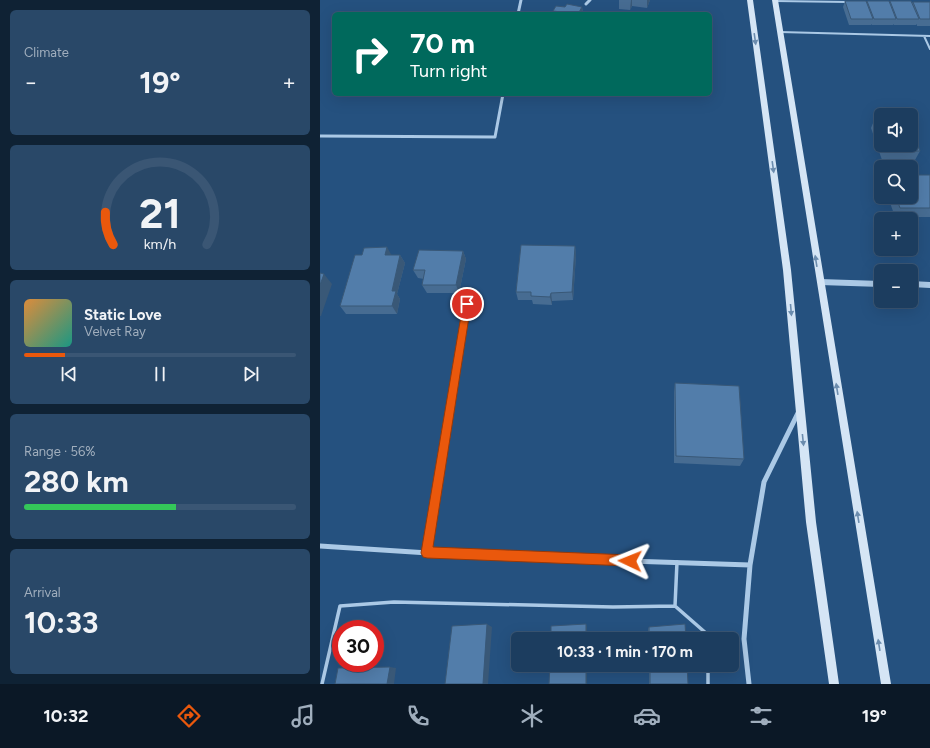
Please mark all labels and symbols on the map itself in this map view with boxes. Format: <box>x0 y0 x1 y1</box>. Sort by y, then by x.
one-way arrow <box>752 33 758 45</box>
one-way arrow <box>770 161 776 173</box>
one-way arrow <box>813 255 819 267</box>
pin <box>450 287 484 321</box>
one-way arrow <box>787 304 794 316</box>
one-way arrow <box>834 383 840 395</box>
one-way arrow <box>800 434 807 446</box>
one-way arrow <box>855 511 861 523</box>
position arrow <box>609 540 651 582</box>
speed limit sign: 30 <box>332 620 384 672</box>
one-way arrow <box>876 639 882 652</box>

